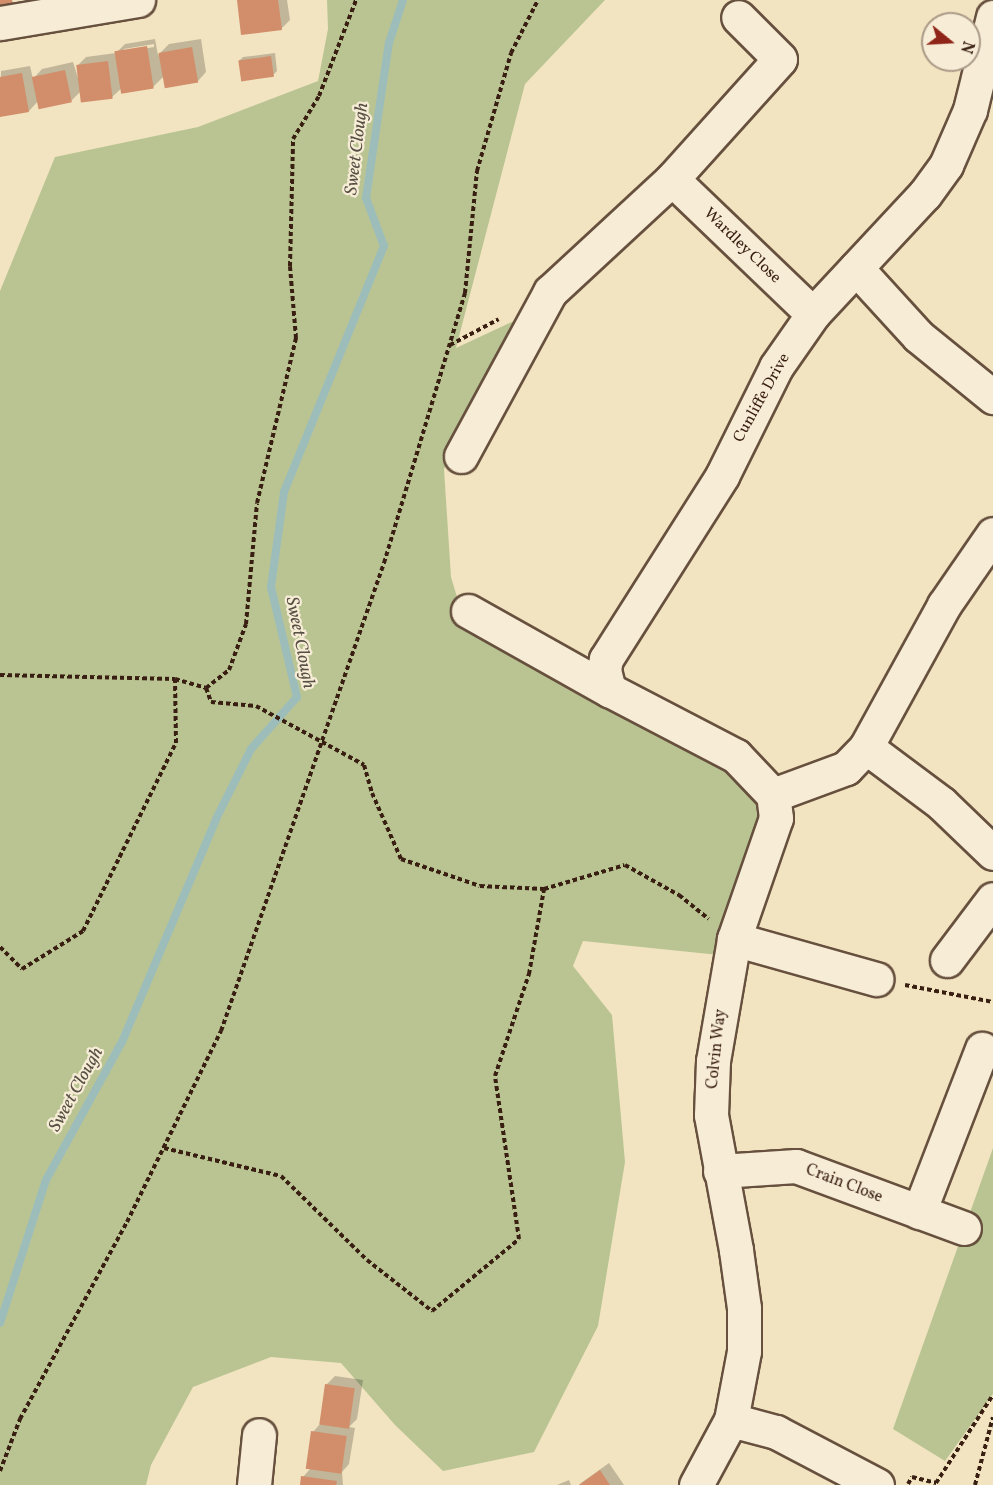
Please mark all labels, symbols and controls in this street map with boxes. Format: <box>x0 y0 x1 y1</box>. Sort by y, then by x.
north arrow <box>921 12 981 72</box>
text: N <box>954 38 978 56</box>
water label: Sweet Clough <box>342 102 374 196</box>
street label: Wardley Close <box>699 204 785 288</box>
street label: Cunliffe Drive <box>730 350 794 446</box>
water label: Sweet Clough <box>280 595 318 691</box>
street label: Colvin Way <box>703 1008 731 1090</box>
water label: Sweet Clough <box>45 1044 109 1136</box>
street label: Crain Close <box>803 1161 885 1207</box>

